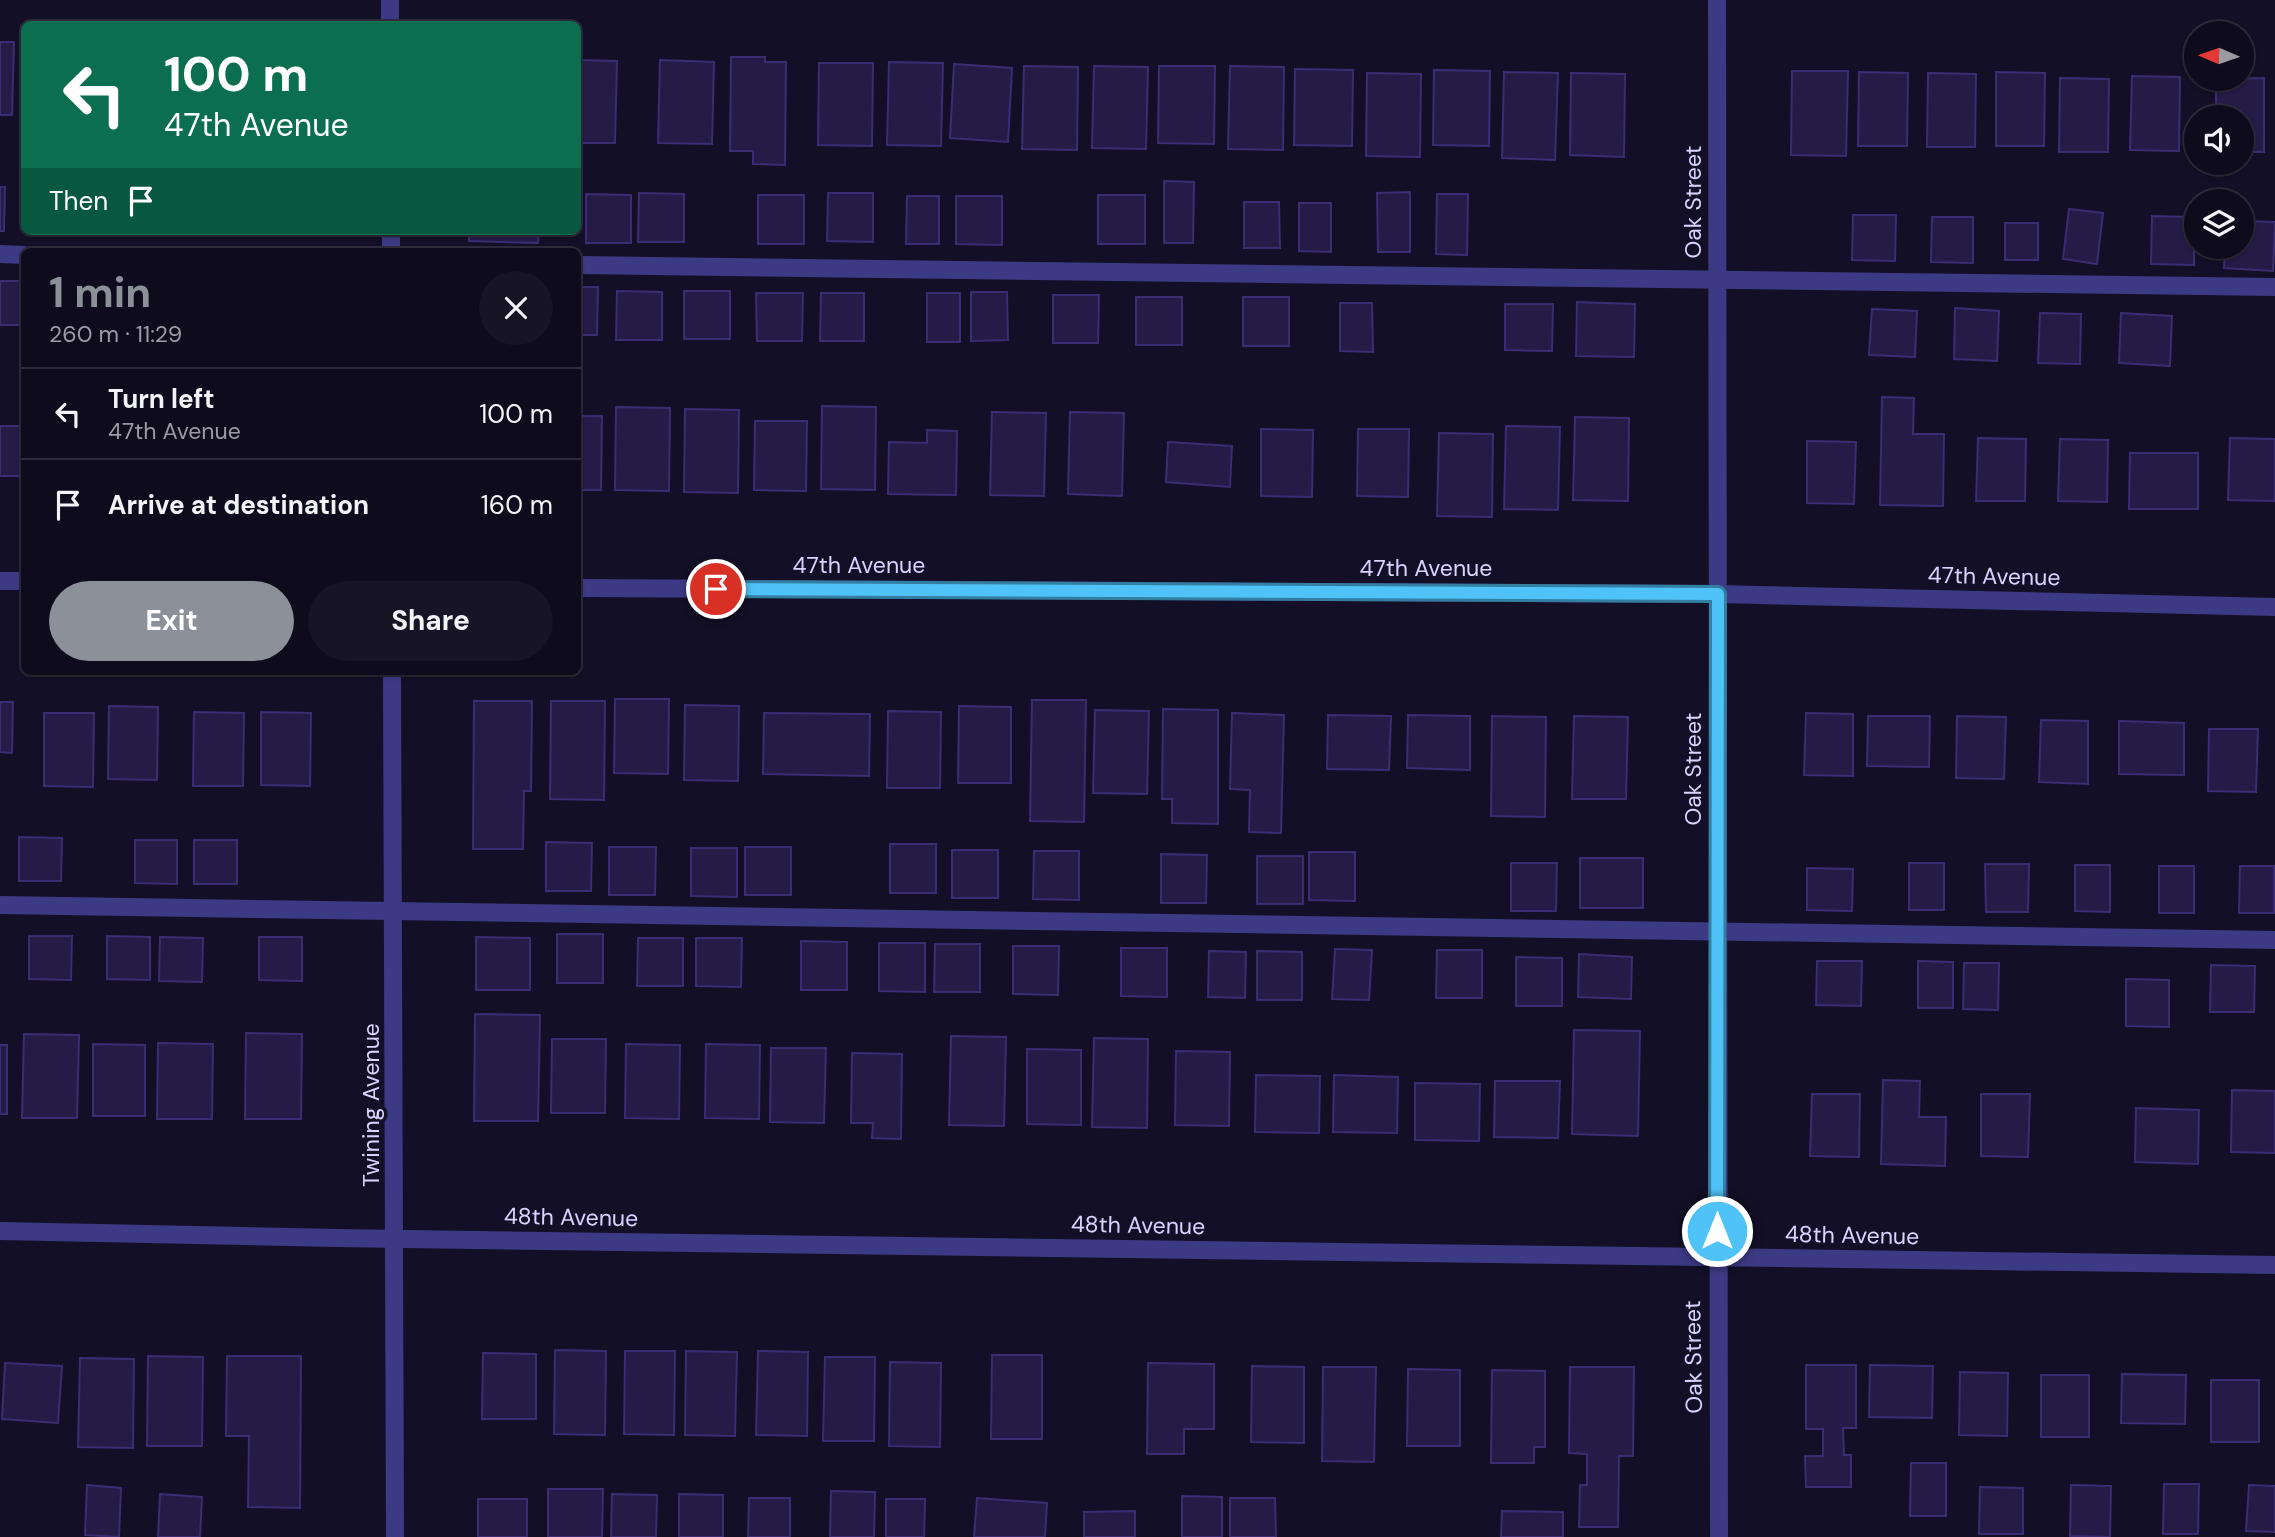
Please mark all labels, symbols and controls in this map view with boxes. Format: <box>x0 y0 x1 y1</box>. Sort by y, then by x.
north arrow <box>2184 21 2254 91</box>
map controls <box>2184 21 2254 259</box>
text: 100 m <box>164 42 308 106</box>
icon: left <box>49 49 140 140</box>
text: 47th Avenue <box>164 104 349 146</box>
button: sound <box>2184 105 2254 175</box>
street label: Oak Street <box>1678 145 1708 259</box>
icon: arrive <box>122 182 160 220</box>
text: Then <box>49 184 108 218</box>
button: layers <box>2184 189 2254 259</box>
text: 1 min <box>49 265 151 320</box>
button: close <box>479 271 553 345</box>
text: 260 m · 11:29 <box>49 319 182 349</box>
text: Turn left <box>108 382 215 416</box>
icon: left <box>49 395 87 433</box>
text: 100 m <box>479 397 553 431</box>
text: 47th Avenue <box>108 416 241 446</box>
icon: arrive <box>49 486 87 524</box>
text: Arrive at destination <box>108 488 369 522</box>
text: 160 m <box>481 488 553 522</box>
street label: 47th Avenue <box>793 550 925 580</box>
street label: 47th Avenue <box>1360 553 1492 583</box>
pin <box>686 559 746 619</box>
street label: 47th Avenue <box>1927 560 2061 592</box>
icon: arrive <box>697 570 735 608</box>
button: Exit <box>49 581 294 661</box>
button: Share <box>308 581 553 661</box>
street label: Oak Street <box>1678 712 1708 826</box>
street label: Twining Avenue <box>356 1023 386 1187</box>
position arrow <box>1680 1194 1754 1268</box>
street label: 48th Avenue <box>504 1201 638 1233</box>
street label: 48th Avenue <box>1071 1209 1205 1241</box>
street label: 48th Avenue <box>1785 1219 1919 1251</box>
street label: Oak Street <box>1677 1300 1709 1414</box>

